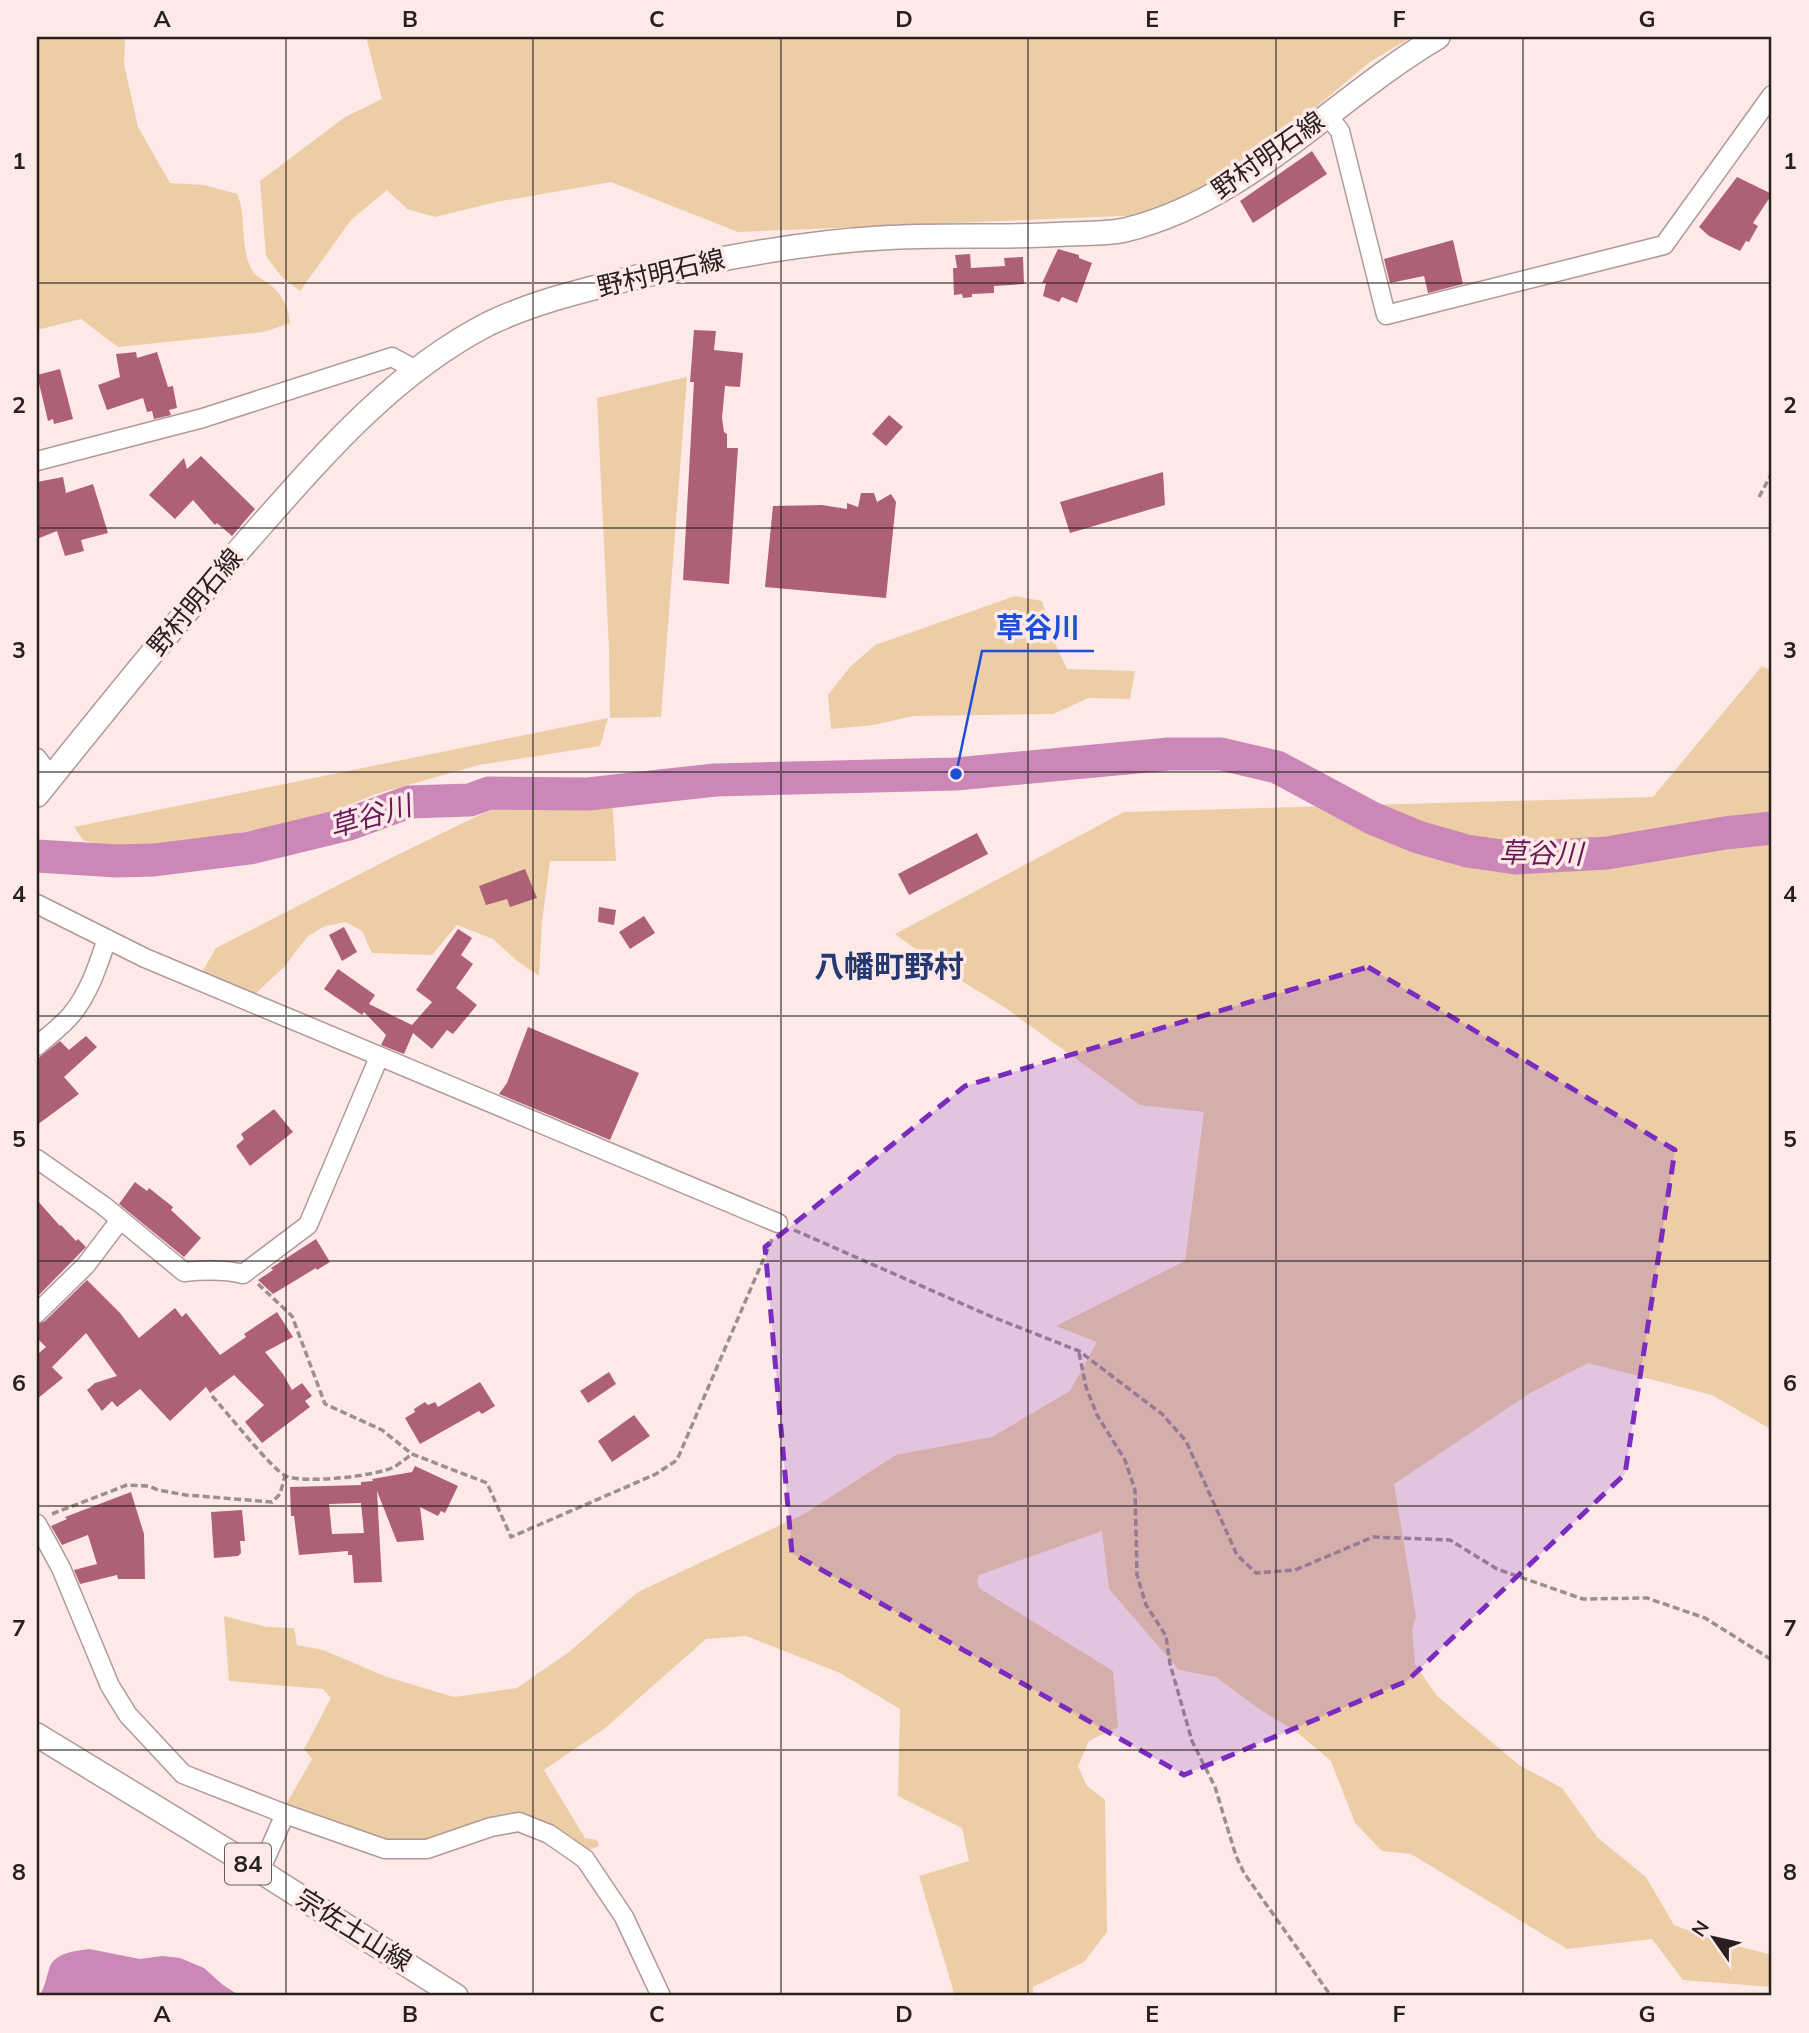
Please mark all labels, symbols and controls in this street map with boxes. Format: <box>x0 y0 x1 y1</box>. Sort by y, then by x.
text: A <box>153 4 171 33</box>
text: B <box>402 4 418 33</box>
text: C <box>649 4 665 33</box>
text: D <box>895 4 913 33</box>
text: E <box>1145 4 1159 33</box>
text: F <box>1392 4 1406 33</box>
text: G <box>1638 4 1656 33</box>
street label: 野村明石線 <box>1205 104 1330 205</box>
text: 1 <box>12 146 26 175</box>
text: 1 <box>1783 146 1797 175</box>
street label: 野村明石線 <box>594 242 728 303</box>
text: 2 <box>12 390 26 419</box>
text: 2 <box>1783 390 1797 419</box>
street label: 野村明石線 <box>140 541 249 662</box>
callout: 草谷川 <box>982 602 1094 651</box>
text: 草谷川 <box>996 609 1080 644</box>
text: 3 <box>12 635 26 664</box>
text: 3 <box>1783 635 1797 664</box>
water label: 草谷川 <box>325 786 418 844</box>
water label: 草谷川 <box>1499 834 1586 871</box>
text: 4 <box>12 879 26 908</box>
text: 4 <box>1783 879 1797 908</box>
district label: 八幡町野村 <box>814 947 964 985</box>
text: 5 <box>12 1124 26 1153</box>
text: 5 <box>1783 1124 1797 1153</box>
text: 6 <box>12 1368 26 1397</box>
text: 6 <box>1783 1368 1797 1397</box>
text: 7 <box>12 1613 26 1642</box>
text: 7 <box>1783 1613 1797 1642</box>
road number: 84 <box>225 1843 271 1884</box>
text: 8 <box>12 1857 26 1886</box>
text: 8 <box>1783 1857 1797 1886</box>
street label: 宗佐土山線 <box>290 1881 418 1978</box>
north arrow <box>1680 1904 1750 1974</box>
text: N <box>1686 1916 1714 1941</box>
text: A <box>153 1999 171 2028</box>
text: B <box>402 1999 418 2028</box>
text: C <box>649 1999 665 2028</box>
text: D <box>895 1999 913 2028</box>
text: E <box>1145 1999 1159 2028</box>
text: F <box>1392 1999 1406 2028</box>
text: G <box>1638 1999 1656 2028</box>

